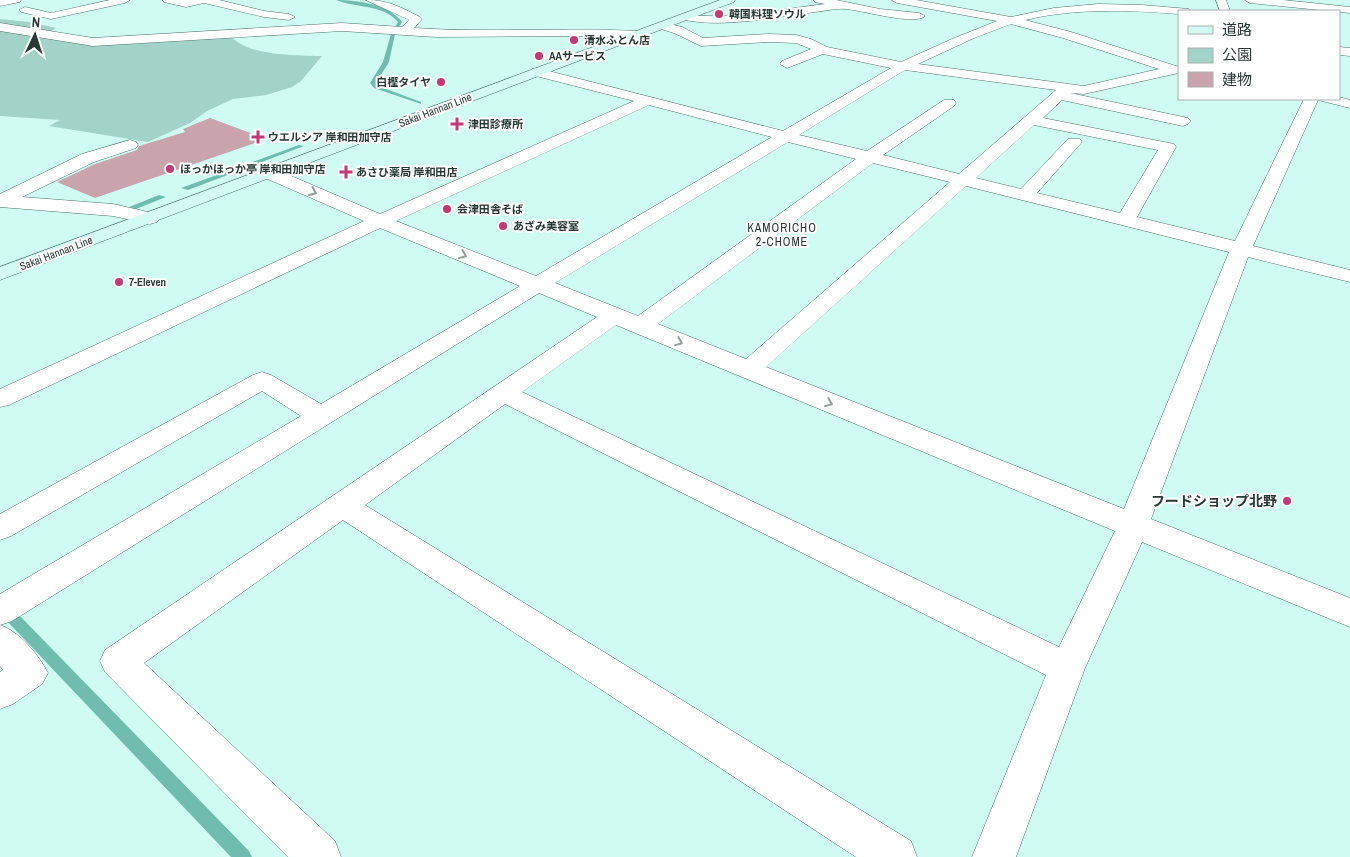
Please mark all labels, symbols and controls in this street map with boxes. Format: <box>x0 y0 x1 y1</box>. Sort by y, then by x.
place label: 韓国料理ソウル <box>729 7 806 21</box>
marker: 韓国料理ソウル <box>713 8 725 20</box>
north arrow <box>10 10 60 60</box>
legend <box>1178 10 1340 100</box>
text: N <box>31 13 41 31</box>
text: 道路 <box>1222 19 1252 40</box>
place label: 清水ふとん店 <box>584 33 650 47</box>
marker: 清水ふとん店 <box>568 34 580 46</box>
text: 公園 <box>1222 44 1252 65</box>
place label: AAサービス <box>549 49 606 63</box>
marker: AAサービス <box>533 50 545 62</box>
text: 建物 <box>1222 69 1252 90</box>
place label: 白樫タイヤ <box>376 75 431 89</box>
marker: 白樫タイヤ <box>435 76 447 88</box>
street label: Sakai Hannan Line <box>396 90 474 130</box>
marker: 津田診療所 <box>450 117 464 131</box>
place label: 津田診療所 <box>468 117 523 131</box>
place label: ウエルシア 岸和田加守店 <box>268 130 392 144</box>
marker: ウエルシア 岸和田加守店 <box>252 131 264 143</box>
place label: ほっかほっか亭 岸和田加守店 <box>180 162 326 176</box>
marker: ほっかほっか亭 岸和田加守店 <box>164 163 176 175</box>
place label: あさひ薬局 岸和田店 <box>356 165 458 179</box>
marker: あさひ薬局 岸和田店 <box>340 166 352 178</box>
one-way arrow <box>308 186 317 197</box>
place label: 会津田舎そば <box>457 202 523 216</box>
marker: 会津田舎そば <box>441 203 453 215</box>
place label: あざみ美容室 <box>513 219 579 233</box>
marker: あざみ美容室 <box>497 220 509 232</box>
district label: KAMORICHO 2-CHOME <box>747 220 817 250</box>
street label: Sakai Hannan Line <box>17 233 95 273</box>
one-way arrow <box>458 249 467 259</box>
place label: 7-Eleven <box>129 275 166 289</box>
marker: 7-Eleven <box>113 276 125 288</box>
one-way arrow <box>674 336 683 346</box>
one-way arrow <box>824 397 833 407</box>
place label: フードショップ北野 <box>1151 492 1277 510</box>
marker: フードショップ北野 <box>1281 495 1293 507</box>

